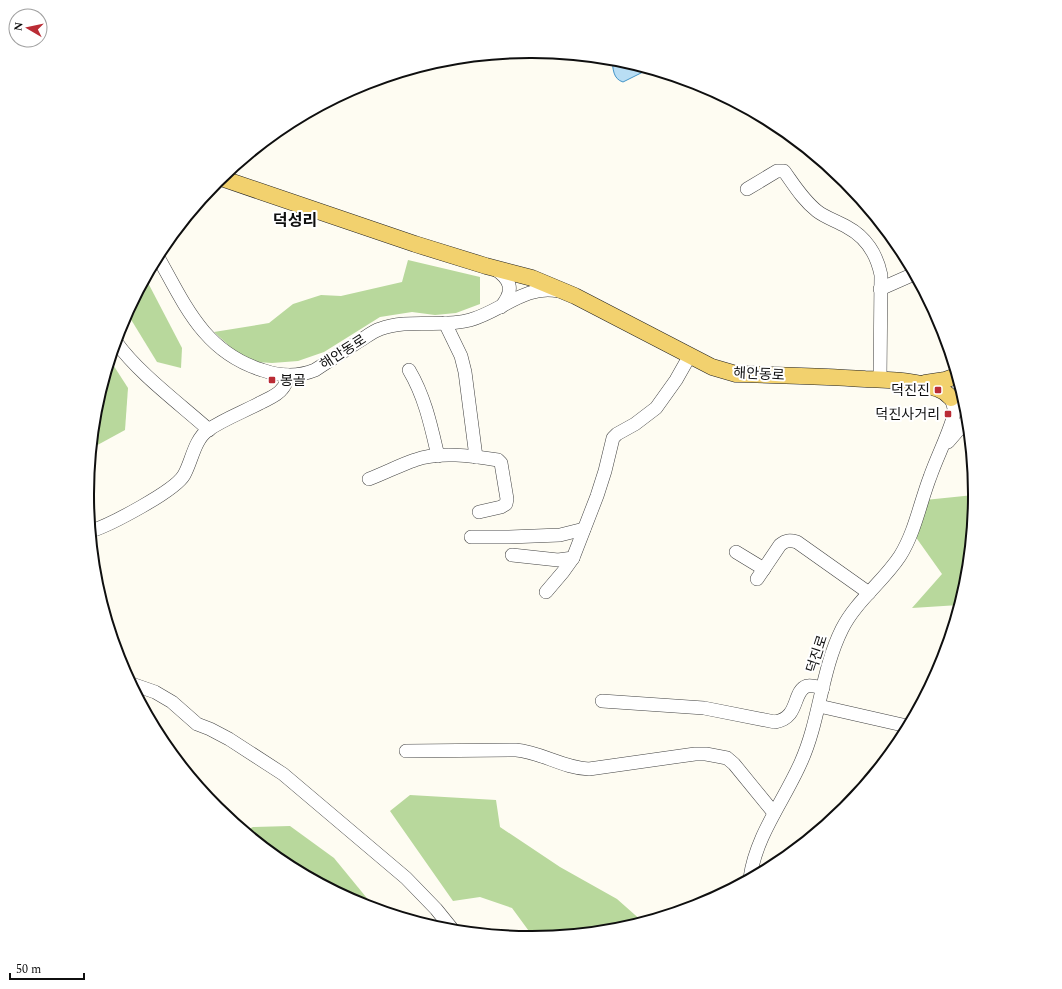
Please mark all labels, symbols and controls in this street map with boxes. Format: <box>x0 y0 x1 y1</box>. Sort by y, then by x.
north arrow <box>8 8 48 48</box>
text: N <box>10 21 28 32</box>
district label: 덕성리 <box>273 209 317 233</box>
street label: 해안동로 <box>316 329 370 375</box>
street label: 해안동로 <box>733 362 785 386</box>
place label: 봉골 <box>280 370 306 391</box>
marker: 봉골 <box>267 375 277 385</box>
place label: 덕진진 <box>891 380 930 401</box>
marker: 덕진진 <box>933 385 943 395</box>
place label: 덕진사거리 <box>876 404 940 425</box>
marker: 덕진사거리 <box>943 409 953 419</box>
street label: 덕진로 <box>801 632 833 676</box>
scale bar <box>10 955 84 981</box>
text: 50 m <box>16 960 41 979</box>

